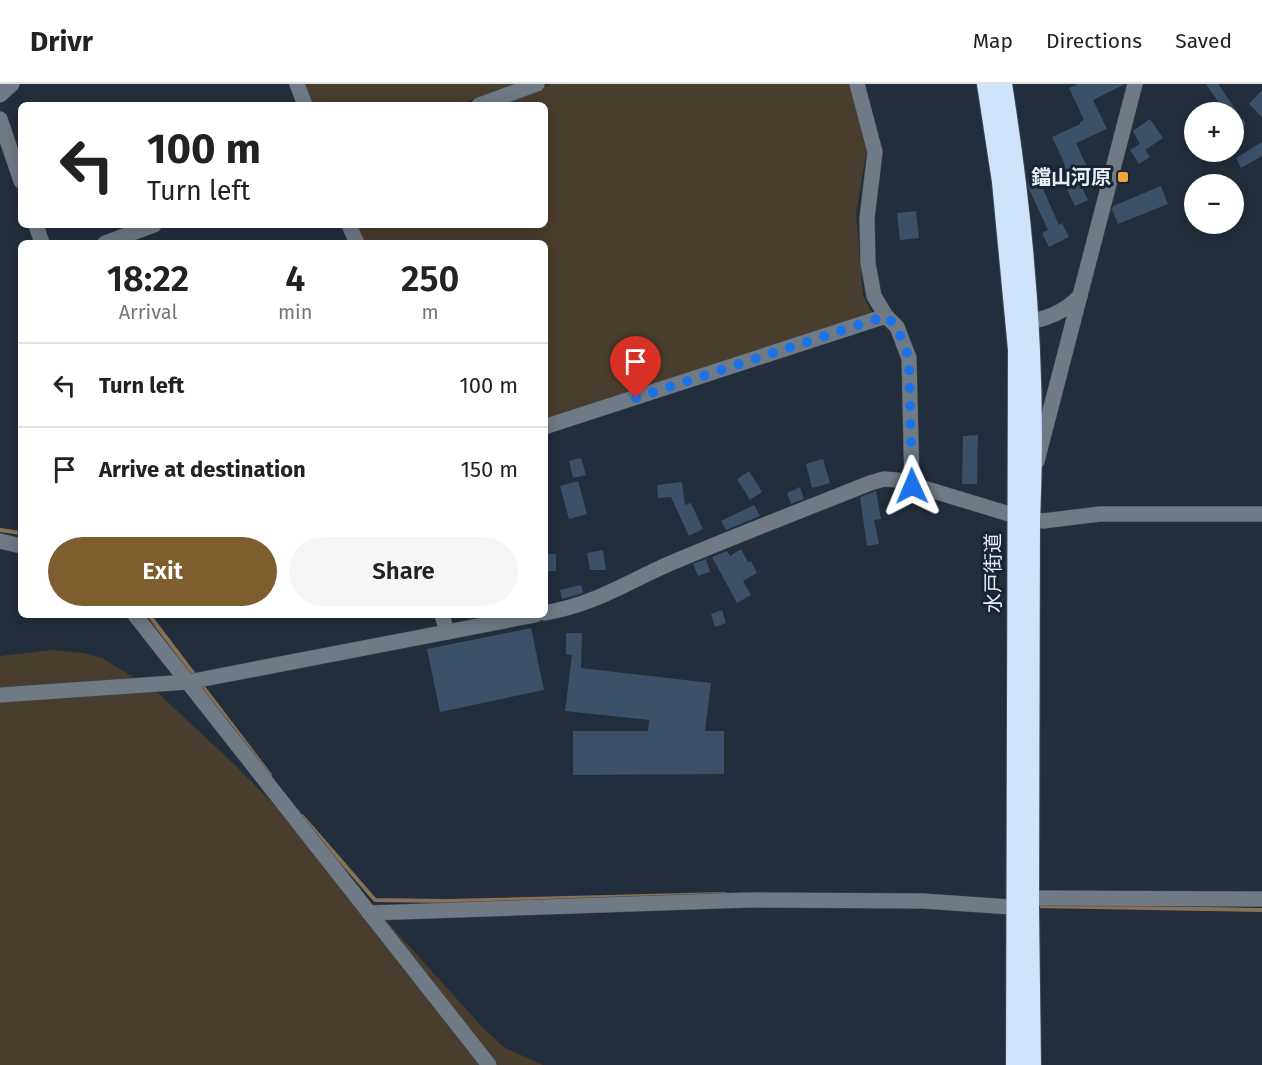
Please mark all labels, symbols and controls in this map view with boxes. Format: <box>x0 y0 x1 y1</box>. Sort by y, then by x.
text: Drivr <box>30 25 93 58</box>
text: Map <box>973 28 1013 54</box>
text: Directions <box>1046 28 1142 54</box>
text: Saved <box>1175 28 1232 54</box>
map controls <box>1184 102 1244 234</box>
button: + <box>1184 102 1244 162</box>
text: 100 m <box>147 124 261 174</box>
icon: left <box>48 126 126 204</box>
place label: 鐺山河原 <box>1031 165 1111 189</box>
marker: 鐺山河原 <box>1116 170 1130 184</box>
button: − <box>1184 174 1244 234</box>
text: Turn left <box>147 175 250 207</box>
text: 18:22 <box>107 257 189 301</box>
text: 4 <box>285 257 305 301</box>
text: 250 <box>401 257 459 301</box>
text: Arrival <box>119 300 177 324</box>
text: min <box>278 300 312 324</box>
text: m <box>422 300 439 324</box>
pin <box>610 336 661 398</box>
icon: arrive <box>619 345 652 378</box>
icon: left <box>48 369 81 402</box>
text: Turn left <box>99 372 184 399</box>
text: 100 m <box>459 372 518 399</box>
icon: arrive <box>48 453 81 486</box>
position arrow <box>880 454 944 518</box>
text: Arrive at destination <box>99 456 306 483</box>
text: 150 m <box>460 456 518 483</box>
street label: 水戸街道 <box>981 533 1005 613</box>
button: Exit <box>48 537 277 606</box>
button: Share <box>289 537 518 606</box>

